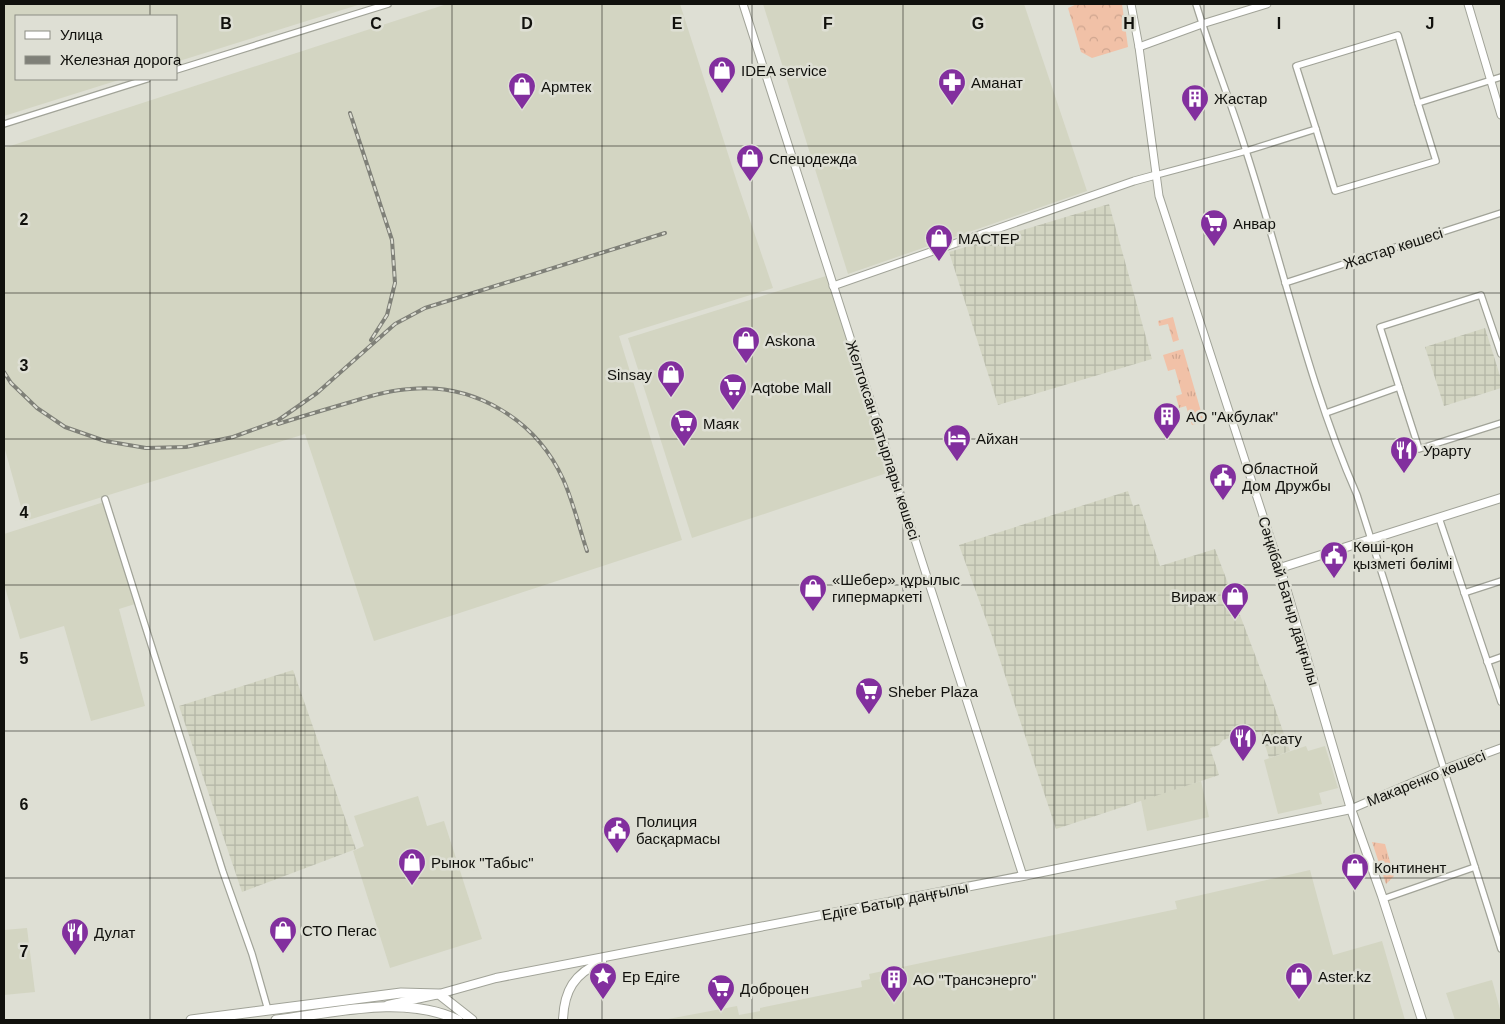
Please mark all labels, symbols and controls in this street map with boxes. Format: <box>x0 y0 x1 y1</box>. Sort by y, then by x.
legend <box>15 15 178 80</box>
text: B <box>220 15 232 32</box>
text: C <box>370 15 382 32</box>
text: D <box>521 15 533 32</box>
text: E <box>672 15 683 32</box>
text: F <box>823 15 833 32</box>
text: G <box>972 15 984 32</box>
text: H <box>1123 15 1135 32</box>
text: I <box>1277 15 1281 32</box>
text: J <box>1426 15 1434 32</box>
text: Улица <box>60 26 103 43</box>
text: Железная дорога <box>60 51 182 68</box>
shop icon: IDEA service <box>707 55 737 94</box>
place label: IDEA service <box>741 62 827 79</box>
pharmacy icon: Аманат <box>937 67 967 106</box>
shop icon: Армтек <box>507 71 537 110</box>
place label: Аманат <box>971 74 1023 91</box>
place label: Армтек <box>541 78 592 95</box>
building icon: Жастар <box>1180 83 1210 122</box>
place label: Жастар <box>1214 90 1267 107</box>
shop icon: Спецодежда <box>735 143 765 182</box>
place label: Спецодежда <box>769 150 857 167</box>
supermarket icon: Анвар <box>1199 208 1229 247</box>
text: 2 <box>20 211 29 228</box>
place label: Анвар <box>1233 215 1276 232</box>
shop icon: МАСТЕР <box>924 223 954 262</box>
street label: Жастар көшесі <box>1341 224 1445 272</box>
place label: МАСТЕР <box>958 230 1020 247</box>
shop icon: Askona <box>731 325 761 364</box>
place label: Askona <box>765 332 816 349</box>
street label: Желтоксан батырлары көшесі <box>843 338 923 542</box>
text: 3 <box>20 357 29 374</box>
shop icon: Sinsay <box>656 359 686 398</box>
place label: Sinsay <box>607 366 652 383</box>
supermarket icon: Aqtobe Mall <box>718 372 748 411</box>
place label: Aqtobe Mall <box>752 379 831 396</box>
building icon: АО "Акбулак" <box>1152 401 1182 440</box>
supermarket icon: Маяк <box>669 408 699 447</box>
place label: АО "Акбулак" <box>1186 408 1278 425</box>
place label: Маяк <box>703 415 739 432</box>
hotel icon: Айхан <box>942 423 972 462</box>
place label: Айхан <box>976 430 1018 447</box>
restaurant icon: Урарту <box>1389 435 1419 474</box>
place label: Урарту <box>1423 442 1472 459</box>
place label: Областной Дом Дружбы <box>1242 460 1331 494</box>
public building icon: Областной Дом Дружбы <box>1208 462 1238 501</box>
text: 4 <box>20 504 29 521</box>
street label: Сәңкібай Батыр даңғылы <box>1255 515 1323 687</box>
place label: Көші-қон қызметі бөлімі <box>1353 538 1452 572</box>
public building icon: Көші-қон қызметі бөлімі <box>1319 540 1349 579</box>
place label: «Шебер» құрылыс гипермаркеті <box>832 571 961 605</box>
shop icon: «Шебер» құрылыс гипермаркеті <box>798 573 828 612</box>
shop icon: Вираж <box>1220 581 1250 620</box>
place label: Вираж <box>1171 588 1216 605</box>
text: 5 <box>20 650 29 667</box>
supermarket icon: Sheber Plaza <box>854 676 884 715</box>
place label: Sheber Plaza <box>888 683 979 700</box>
restaurant icon: Асату <box>1228 723 1258 762</box>
place label: Асату <box>1262 730 1303 747</box>
street label: Макаренко көшесі <box>1364 746 1488 810</box>
text: 6 <box>20 796 29 813</box>
place label: Полиция басқармасы <box>636 813 720 847</box>
public building icon: Полиция басқармасы <box>602 815 632 854</box>
shop icon: Рынок "Табыс" <box>397 847 427 886</box>
shop icon: Континент <box>1340 852 1370 891</box>
place label: Рынок "Табыс" <box>431 854 534 871</box>
place label: Континент <box>1374 859 1447 876</box>
street label: Едіге Батыр даңғылы <box>820 878 970 924</box>
shop icon: СТО Пегас <box>268 915 298 954</box>
restaurant icon: Дулат <box>60 917 90 956</box>
place label: СТО Пегас <box>302 922 377 939</box>
place label: Дулат <box>94 924 135 941</box>
text: 7 <box>20 943 29 960</box>
place icon: Ер Едіге <box>588 961 618 1000</box>
shop icon: Aster.kz <box>1284 961 1314 1000</box>
building icon: АО "Трансэнерго" <box>879 964 909 1003</box>
place label: Ер Едіге <box>622 968 680 985</box>
place label: Aster.kz <box>1318 968 1371 985</box>
place label: АО "Трансэнерго" <box>913 971 1036 988</box>
supermarket icon: Доброцен <box>706 973 736 1012</box>
place label: Доброцен <box>740 980 809 997</box>

